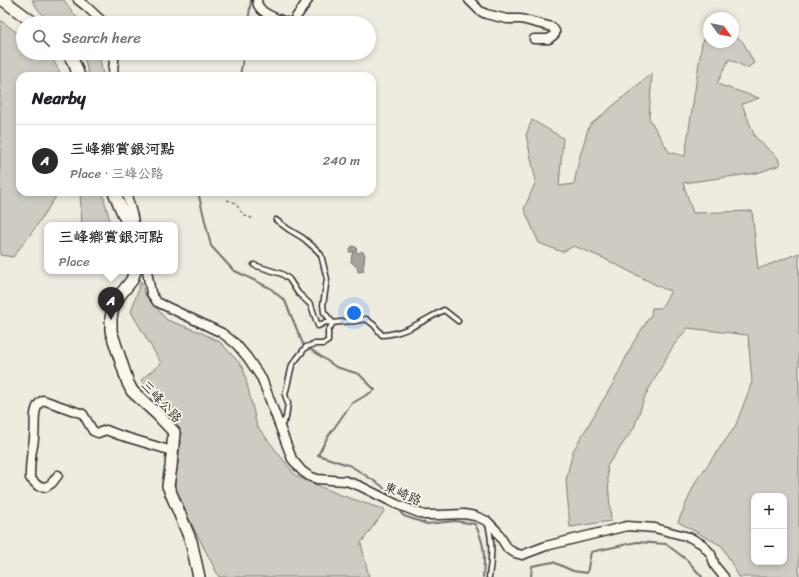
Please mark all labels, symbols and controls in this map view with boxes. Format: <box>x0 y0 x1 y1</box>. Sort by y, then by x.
north arrow <box>703 12 739 48</box>
search box <box>16 16 376 60</box>
text: Search here <box>62 25 141 51</box>
icon: search <box>30 27 52 49</box>
text: Nearby <box>32 83 86 113</box>
text: 三峰鄉賞銀河點 <box>70 136 175 162</box>
text: A <box>41 149 49 172</box>
text: 240 m <box>323 149 360 172</box>
text: Place · 三峰公路 <box>70 162 164 185</box>
popup <box>44 222 178 274</box>
text: 三峰鄉賞銀河點 <box>58 224 164 250</box>
text: Place <box>58 250 90 273</box>
pin: A <box>98 287 124 320</box>
your location <box>344 303 364 323</box>
street label: 三峰公路 <box>135 374 188 428</box>
street label: 東崎路 <box>380 475 425 512</box>
map controls <box>751 493 787 565</box>
button: + <box>751 493 787 529</box>
button: − <box>751 529 787 565</box>

